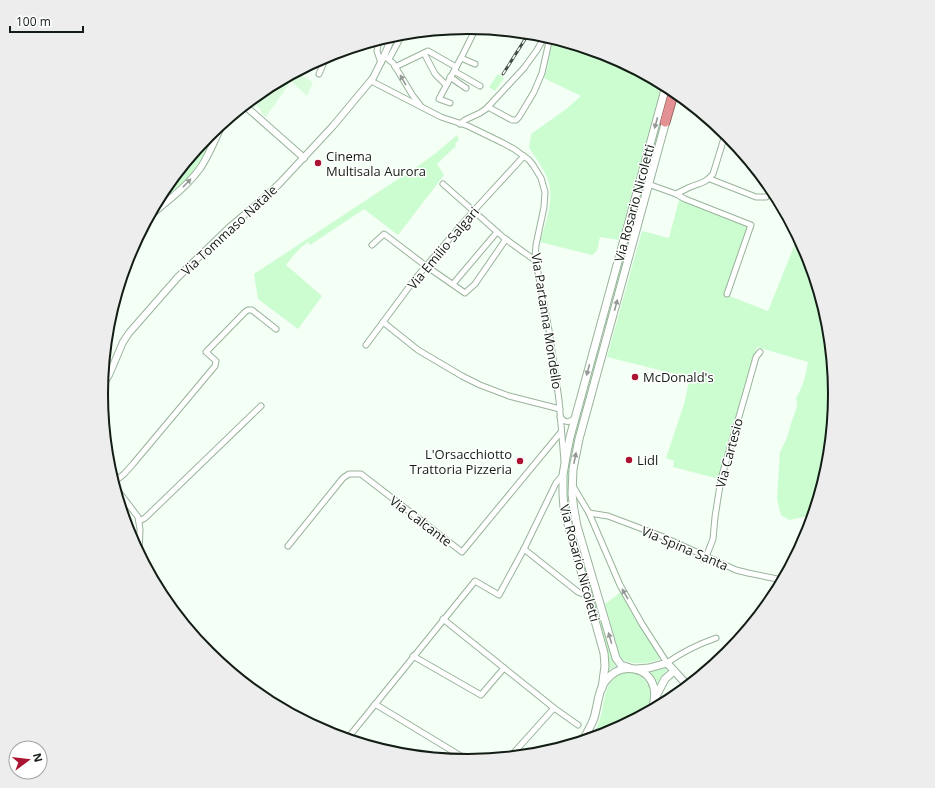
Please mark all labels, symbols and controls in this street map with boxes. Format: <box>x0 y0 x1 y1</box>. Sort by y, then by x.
scale bar <box>10 8 83 34</box>
text: 100 m <box>16 13 51 30</box>
one-way arrow <box>400 74 407 86</box>
one-way arrow <box>652 117 658 130</box>
street label: Via Rosario Nicoletti <box>610 142 658 264</box>
place label: Cinema Multisala Aurora <box>326 147 426 180</box>
marker: Cinema Multisala Aurora <box>313 158 323 168</box>
one-way arrow <box>182 178 192 188</box>
street label: Via Tommaso Natale <box>177 181 281 279</box>
street label: Via Emilio Salgari <box>403 203 483 293</box>
street label: Via Partanna Mondello <box>527 252 567 390</box>
one-way arrow <box>613 299 619 311</box>
one-way arrow <box>585 365 591 377</box>
place label: McDonald's <box>643 368 714 386</box>
marker: McDonald's <box>630 372 640 382</box>
street label: Via Cartesio <box>711 416 747 490</box>
place label: L'Orsacchiotto Trattoria Pizzeria <box>410 445 512 478</box>
one-way arrow <box>572 451 578 464</box>
place label: Lidl <box>637 451 658 469</box>
marker: Lidl <box>624 455 634 465</box>
marker: L'Orsacchiotto Trattoria Pizzeria <box>515 456 525 466</box>
street label: Via Calcante <box>386 492 456 550</box>
street label: Via Rosario Nicoletti <box>556 502 604 624</box>
street label: Via Spina Santa <box>639 522 731 574</box>
one-way arrow <box>621 588 628 600</box>
one-way arrow <box>607 632 613 644</box>
north arrow <box>8 740 48 780</box>
text: N <box>30 751 47 764</box>

